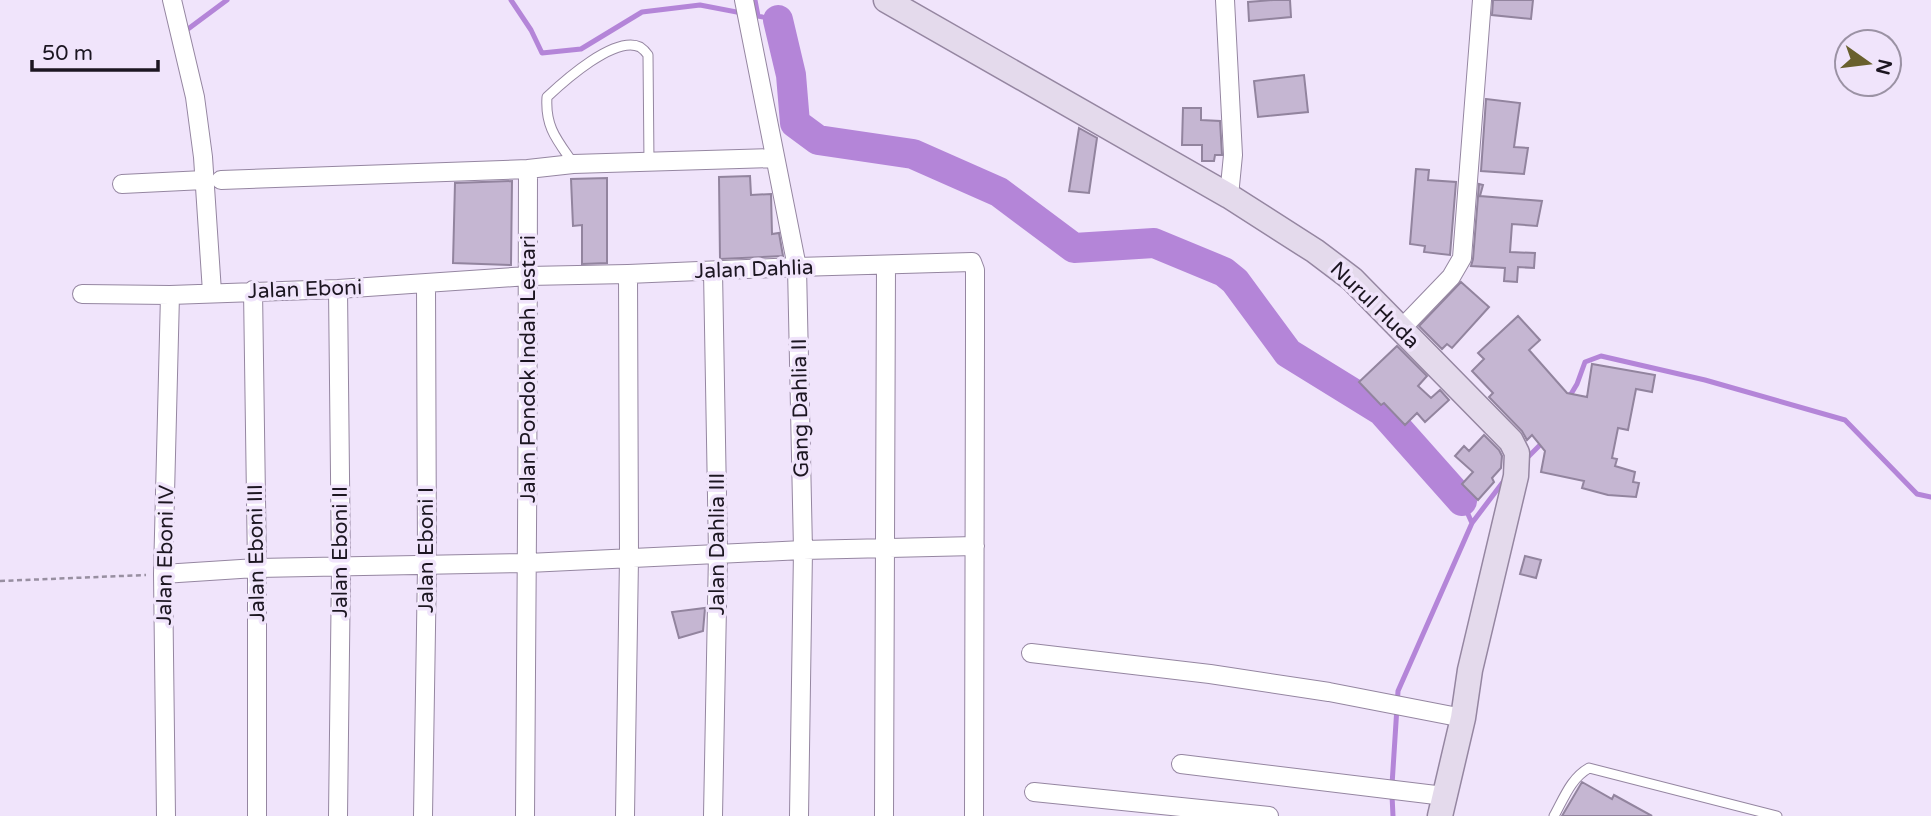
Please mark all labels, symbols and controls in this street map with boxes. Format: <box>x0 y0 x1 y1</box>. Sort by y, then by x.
scale bar <box>32 28 158 72</box>
north arrow <box>1833 28 1903 98</box>
text: 50 m <box>42 41 93 66</box>
text: N <box>1871 57 1896 77</box>
street label: Jalan Pondok Indah Lestari <box>516 235 541 503</box>
street label: Jalan Dahlia <box>694 255 814 284</box>
street label: Nurul Huda <box>1325 257 1424 354</box>
street label: Jalan Eboni <box>247 275 363 304</box>
street label: Gang Dahlia II <box>787 338 814 478</box>
street label: Jalan Dahlia III <box>705 473 730 615</box>
street label: Jalan Eboni IV <box>152 484 179 625</box>
street label: Jalan Eboni III <box>243 484 270 622</box>
street label: Jalan Eboni II <box>328 486 353 618</box>
street label: Jalan Eboni I <box>414 487 439 613</box>

